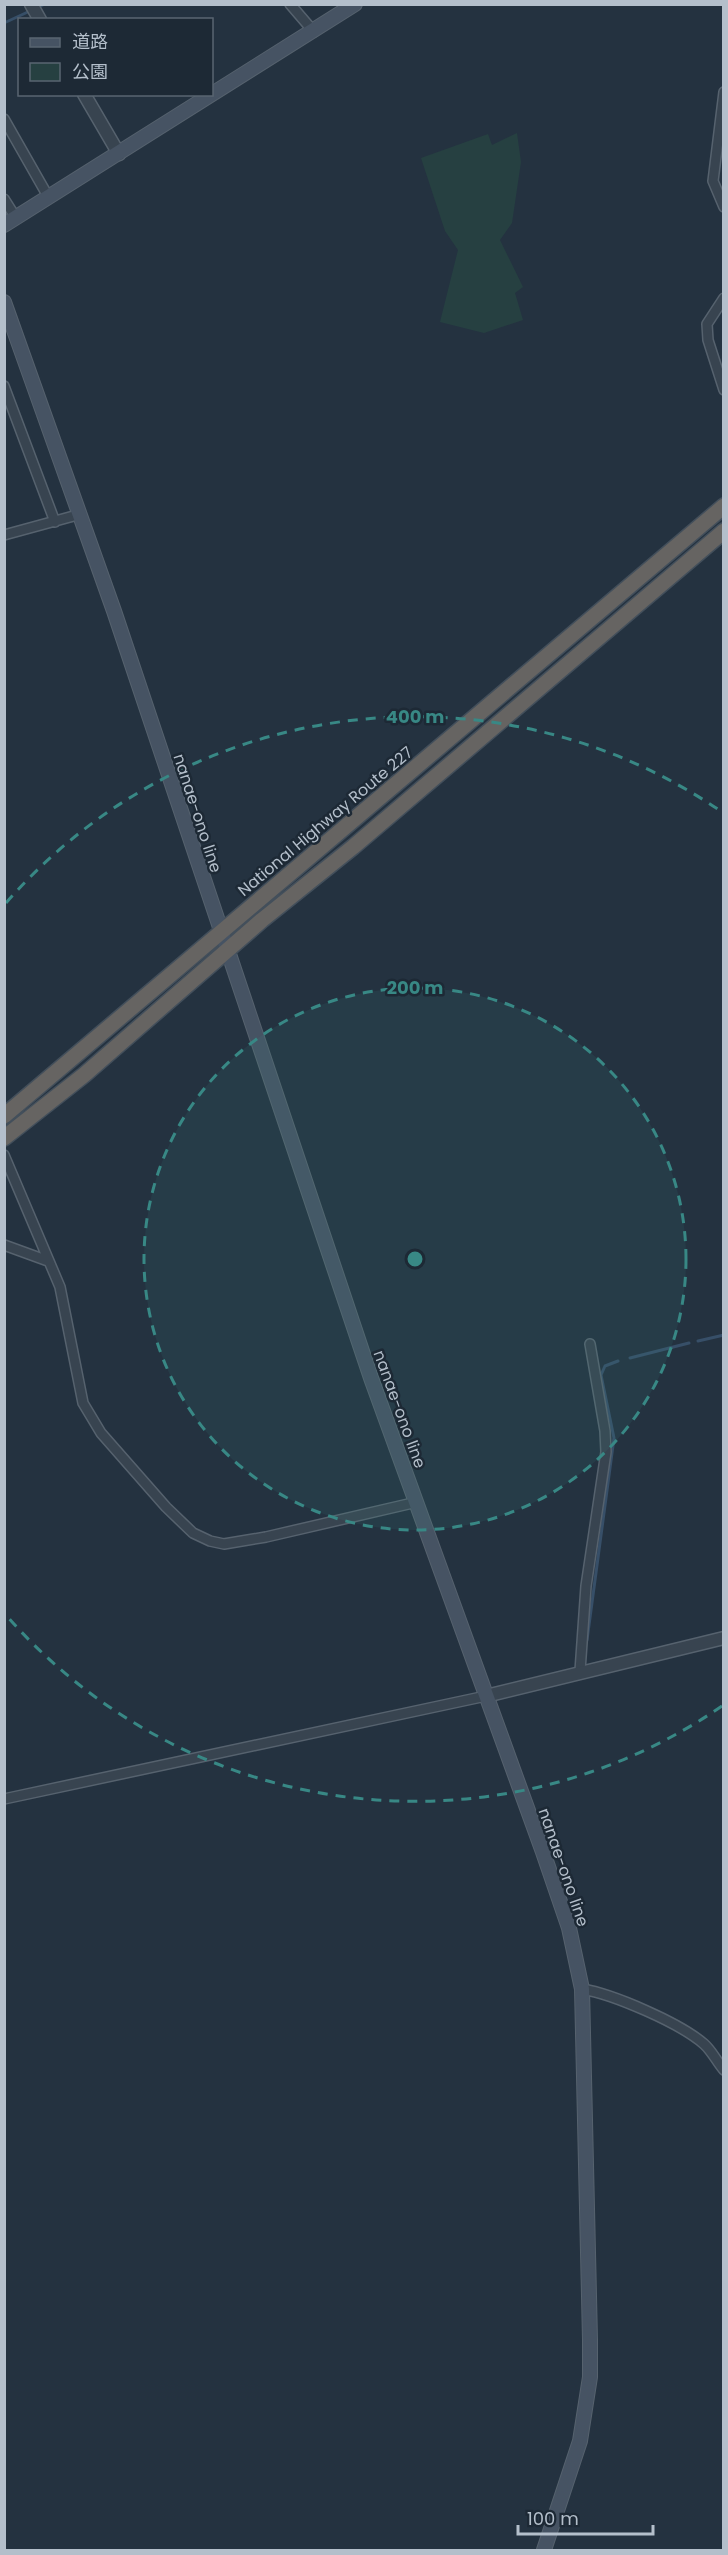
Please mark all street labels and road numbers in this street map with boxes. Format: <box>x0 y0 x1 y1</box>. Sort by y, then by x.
street label: National Highway Route 227 <box>233 741 418 902</box>
street label: nanae-ono line <box>167 751 228 876</box>
street label: nanae-ono line <box>368 1347 432 1471</box>
street label: nanae-ono line <box>532 1805 595 1930</box>

